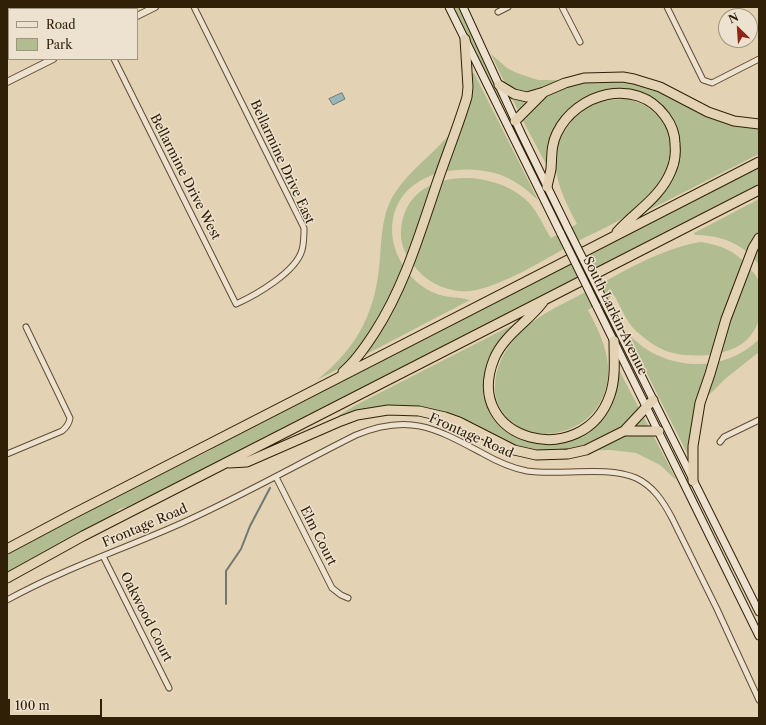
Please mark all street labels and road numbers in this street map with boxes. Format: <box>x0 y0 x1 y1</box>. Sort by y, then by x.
street label: Bellarmine Drive East <box>246 98 318 226</box>
street label: Bellarmine Drive West <box>146 111 224 243</box>
street label: South Larkin Avenue <box>579 254 651 378</box>
street label: Frontage Road <box>426 410 516 462</box>
street label: Frontage Road <box>100 501 190 551</box>
street label: Elm Court <box>296 504 340 568</box>
street label: Oakwood Court <box>117 569 175 665</box>

